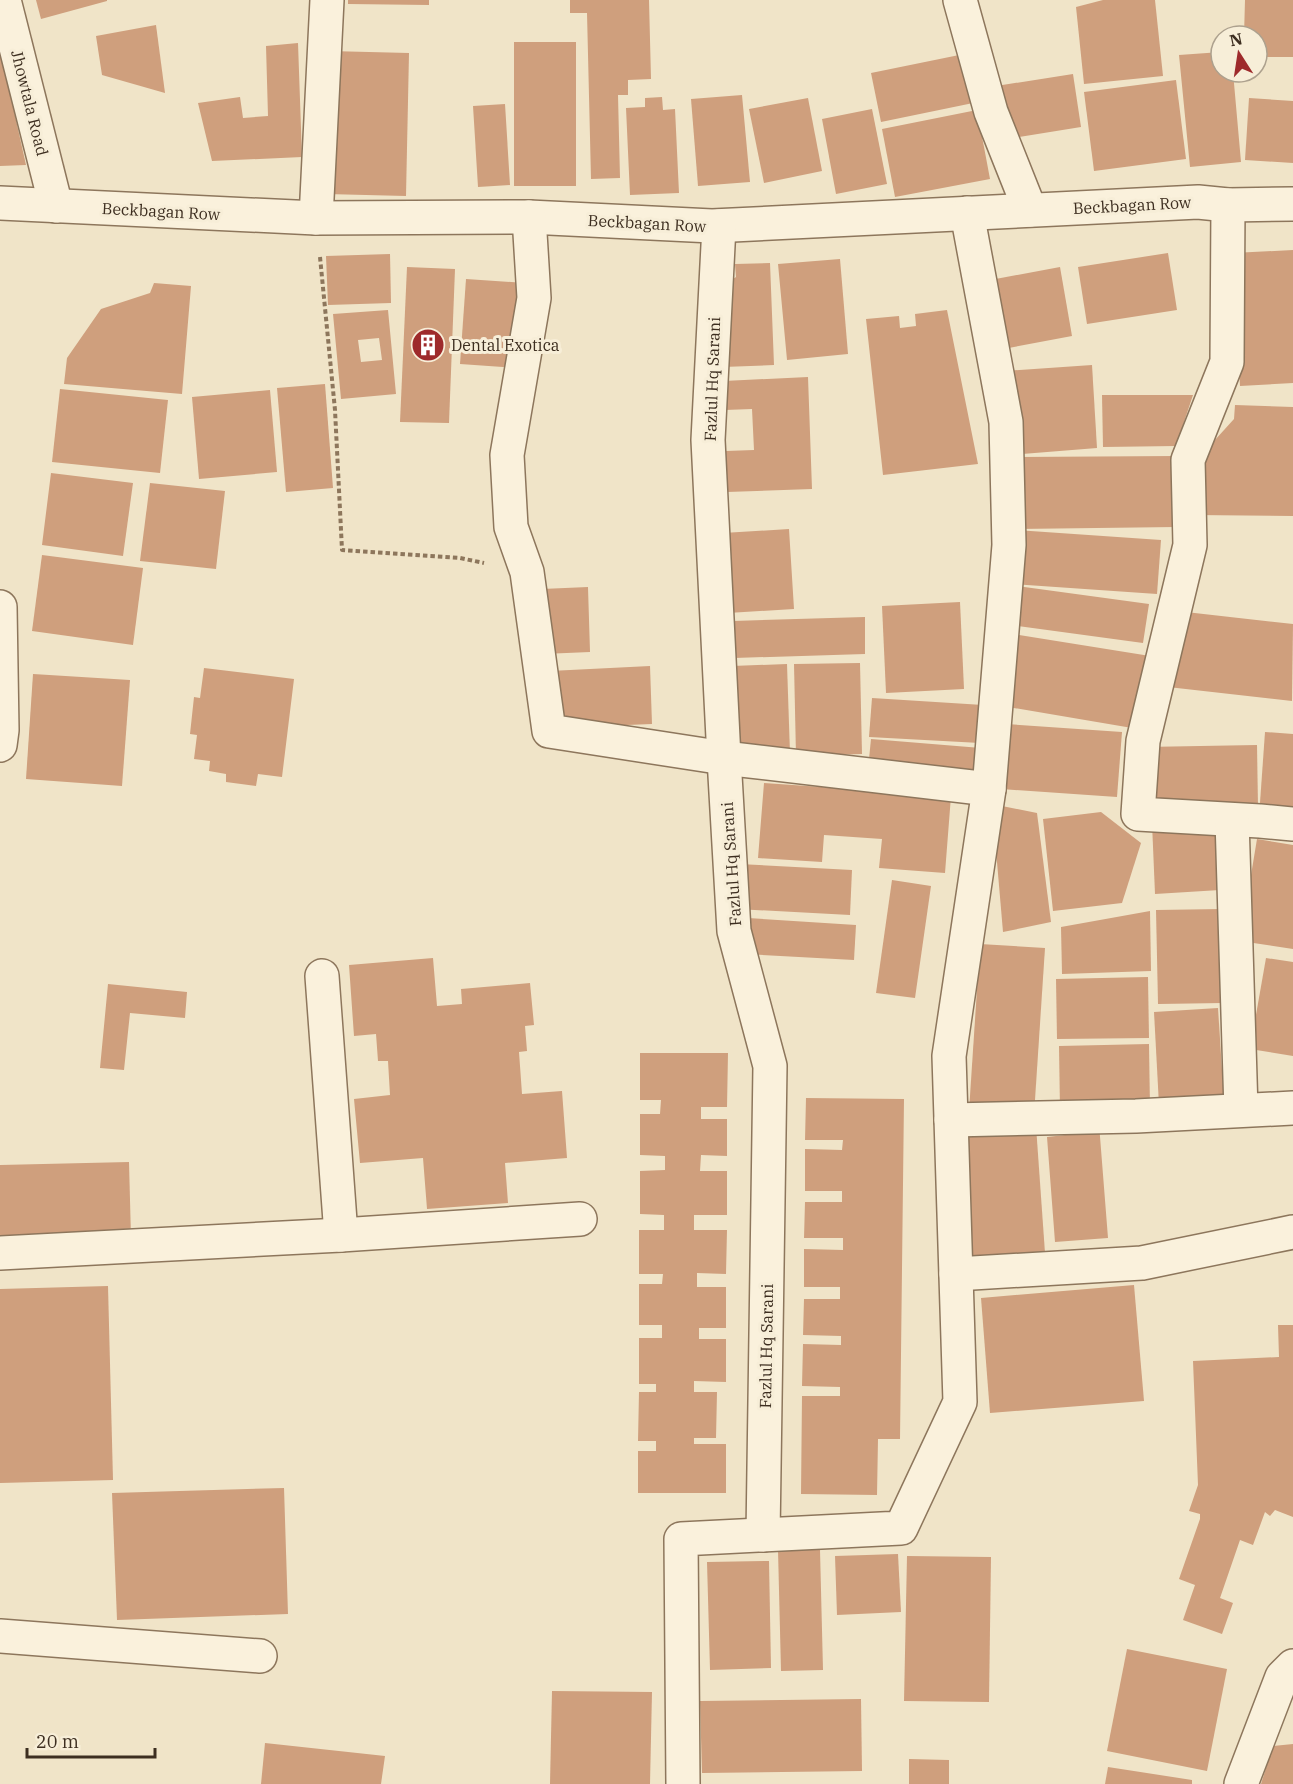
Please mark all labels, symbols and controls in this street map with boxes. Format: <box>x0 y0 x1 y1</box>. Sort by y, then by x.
north arrow <box>1209 24 1269 84</box>
text: N <box>1228 28 1244 50</box>
street label: Jhowtala Road <box>7 48 53 158</box>
street label: Beckbagan Row <box>1072 192 1192 218</box>
street label: Beckbagan Row <box>101 198 221 224</box>
street label: Beckbagan Row <box>587 210 707 236</box>
street label: Fazlul Hq Sarani <box>700 316 724 442</box>
building icon: Dental Exotica <box>410 327 446 363</box>
place label: Dental Exotica <box>451 335 560 355</box>
street label: Fazlul Hq Sarani <box>717 801 745 927</box>
street label: Fazlul Hq Sarani <box>755 1284 777 1408</box>
scale bar <box>27 1721 154 1759</box>
text: 20 m <box>36 1730 79 1753</box>

